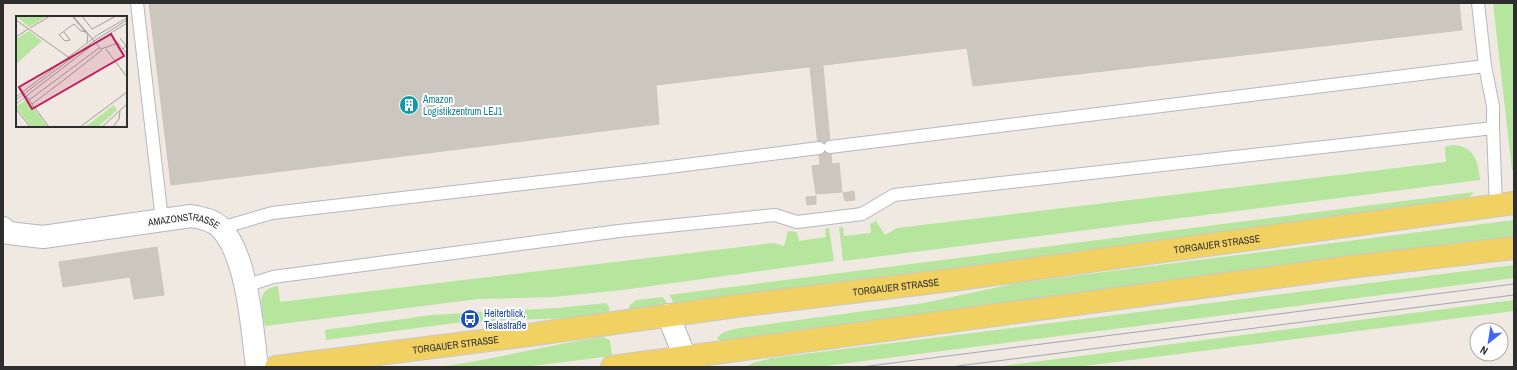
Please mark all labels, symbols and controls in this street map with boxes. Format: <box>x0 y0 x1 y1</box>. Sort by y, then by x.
inset map <box>16 16 127 127</box>
place label: Amazon Logistikzentrum LEJ1 <box>422 93 503 118</box>
building icon: Amazon Logistikzentrum LEJ1 <box>398 94 420 116</box>
street label: AMAZONSTRASSE <box>146 210 222 232</box>
street label: TORGAUER STRASSE <box>1173 232 1261 257</box>
street label: TORGAUER STRASSE <box>852 275 940 299</box>
place label: Heiterblick, Teslastraße <box>484 307 527 332</box>
bus stop icon: Heiterblick, Teslastraße <box>459 308 481 330</box>
north arrow <box>1469 322 1509 362</box>
street label: TORGAUER STRASSE <box>412 333 500 357</box>
text: N <box>1478 343 1490 358</box>

